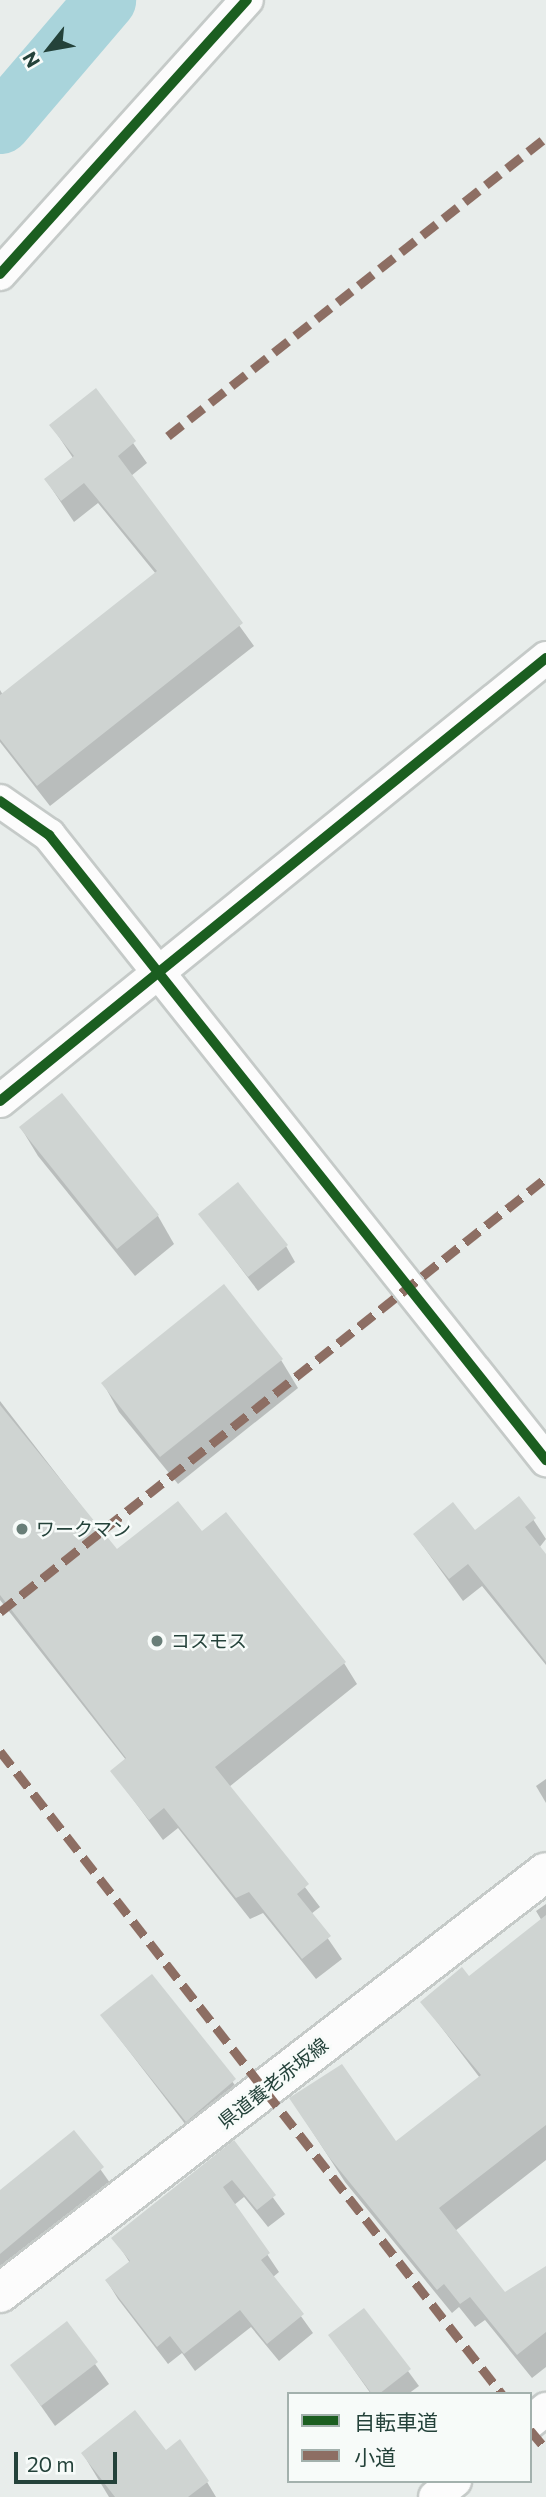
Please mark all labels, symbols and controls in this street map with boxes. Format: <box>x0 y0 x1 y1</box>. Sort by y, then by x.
north arrow <box>14 14 84 84</box>
text: N <box>17 48 44 72</box>
place label: ワークマン <box>36 1518 131 1540</box>
marker: ワークマン <box>14 1521 30 1537</box>
place label: コスモス <box>171 1630 247 1652</box>
marker: コスモス <box>149 1633 165 1649</box>
street label: 県道養老赤坂線 <box>214 2033 332 2133</box>
legend <box>287 2392 532 2483</box>
text: 自転車道 <box>354 2409 438 2434</box>
scale bar <box>18 2438 121 2482</box>
text: 小道 <box>354 2444 396 2469</box>
text: 20 m <box>27 2451 75 2476</box>

